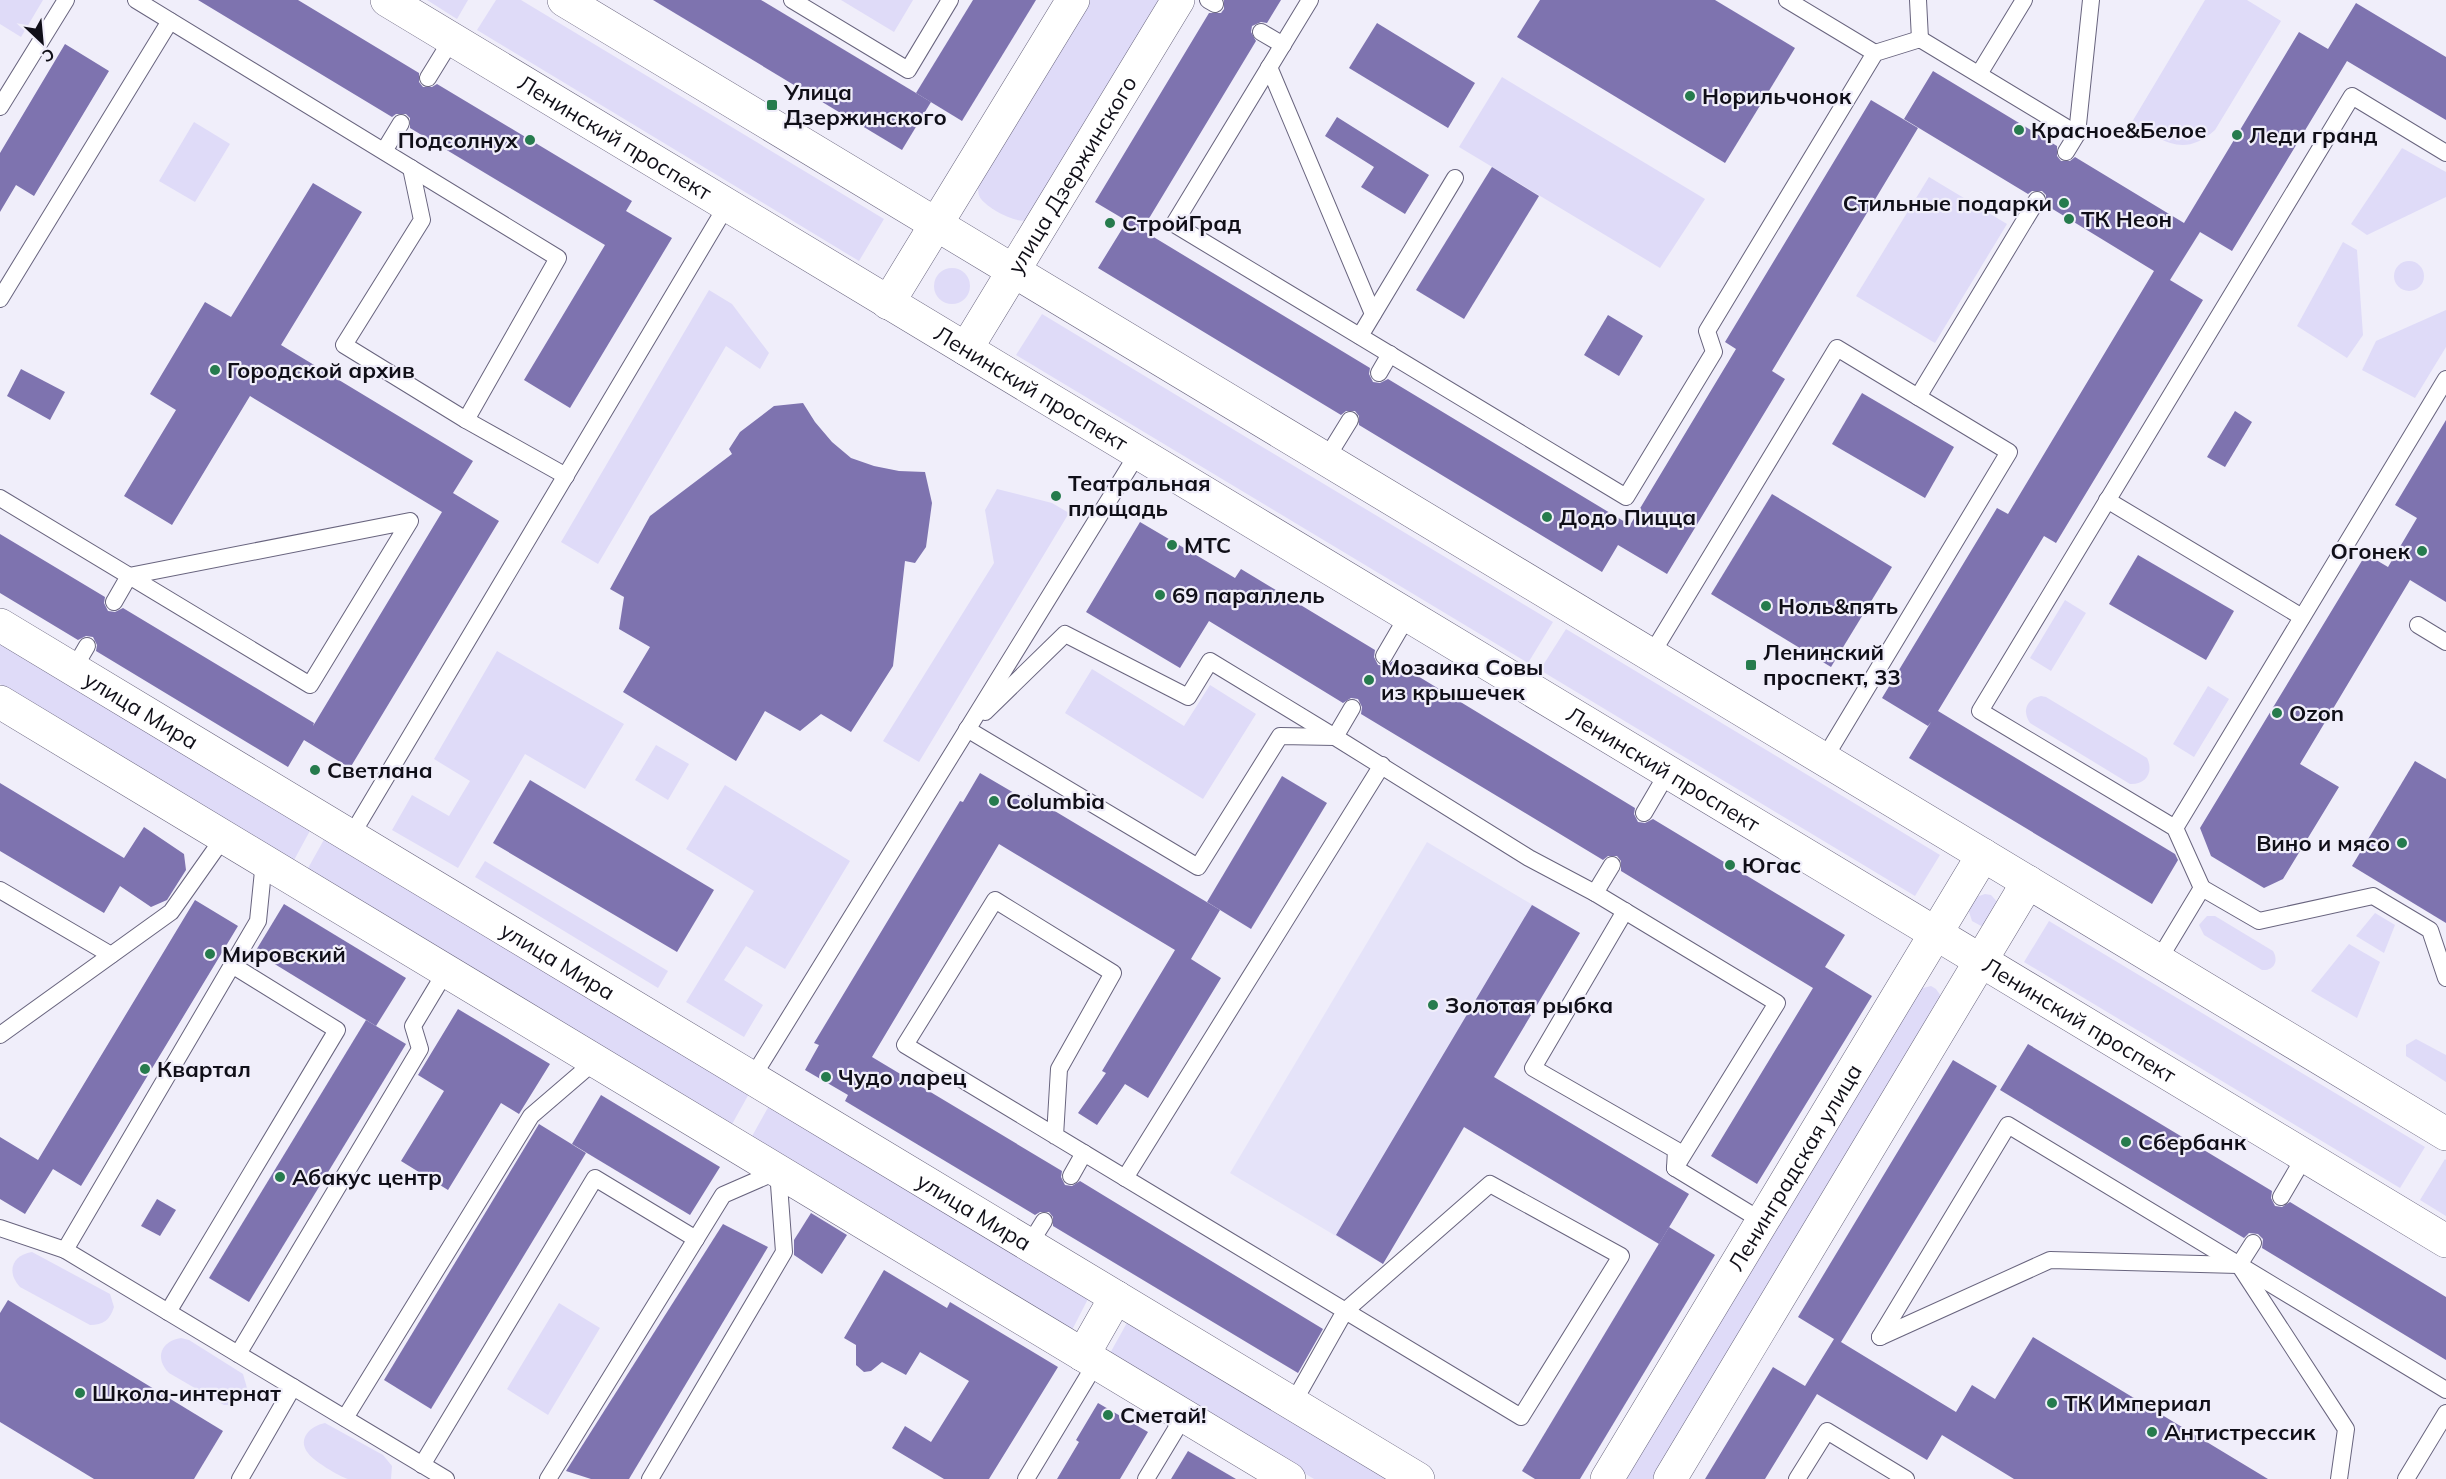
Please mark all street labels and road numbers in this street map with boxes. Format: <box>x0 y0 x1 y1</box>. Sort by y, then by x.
street label: Ленинский проспект <box>513 68 717 206</box>
street label: улица Дзержинского <box>1001 70 1143 279</box>
street label: Ленинский проспект <box>929 319 1133 457</box>
street label: улица Мира <box>79 665 204 755</box>
street label: Ленинский проспект <box>1561 700 1765 838</box>
street label: улица Мира <box>495 916 620 1006</box>
street label: Ленинский проспект <box>1978 951 2181 1089</box>
street label: Ленинградская улица <box>1722 1059 1868 1276</box>
street label: улица Мира <box>912 1166 1036 1257</box>

